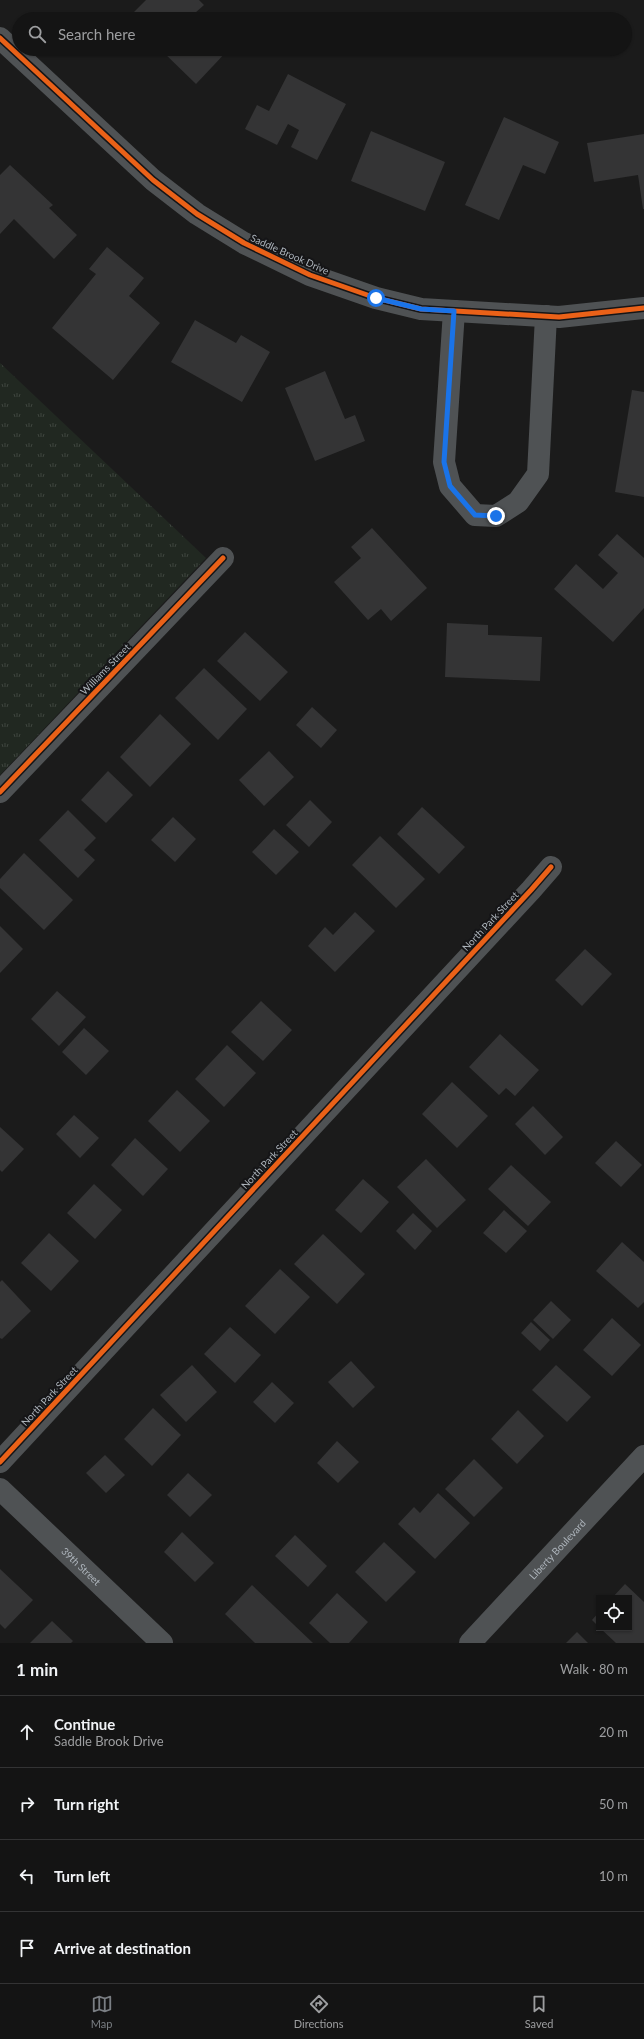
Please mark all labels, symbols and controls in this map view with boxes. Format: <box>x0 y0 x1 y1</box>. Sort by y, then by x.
search box <box>12 12 632 56</box>
icon: search <box>26 23 48 45</box>
text: Search here <box>58 25 135 43</box>
street label: Saddle Brook Drive <box>249 231 331 277</box>
route start <box>367 289 385 307</box>
route end <box>487 507 505 525</box>
street label: Williams Street <box>78 641 133 697</box>
street label: North Park Street <box>459 888 521 953</box>
street label: North Park Street <box>238 1126 300 1191</box>
street label: North Park Street <box>18 1363 80 1428</box>
street label: Liberty Boulevard <box>526 1517 588 1582</box>
street label: 39th Street <box>59 1545 104 1588</box>
map controls <box>596 1595 632 1631</box>
button: locate <box>596 1595 632 1631</box>
text: 1 min <box>16 1659 58 1680</box>
text: Walk · 80 m <box>560 1661 628 1677</box>
text: Continue <box>54 1715 115 1733</box>
icon: ahead <box>16 1721 38 1743</box>
text: 20 m <box>599 1724 628 1740</box>
text: Saddle Brook Drive <box>54 1733 164 1749</box>
icon: right <box>16 1793 38 1815</box>
text: Turn right <box>54 1795 119 1813</box>
text: 50 m <box>599 1796 628 1812</box>
icon: left <box>16 1865 38 1887</box>
text: Turn left <box>54 1867 110 1885</box>
text: 10 m <box>599 1868 628 1884</box>
icon: arrive <box>16 1937 38 1959</box>
text: Arrive at destination <box>54 1939 191 1957</box>
tab: Map <box>91 1993 113 2030</box>
tab: Directions <box>294 1993 343 2030</box>
tab: Saved <box>525 1993 553 2030</box>

